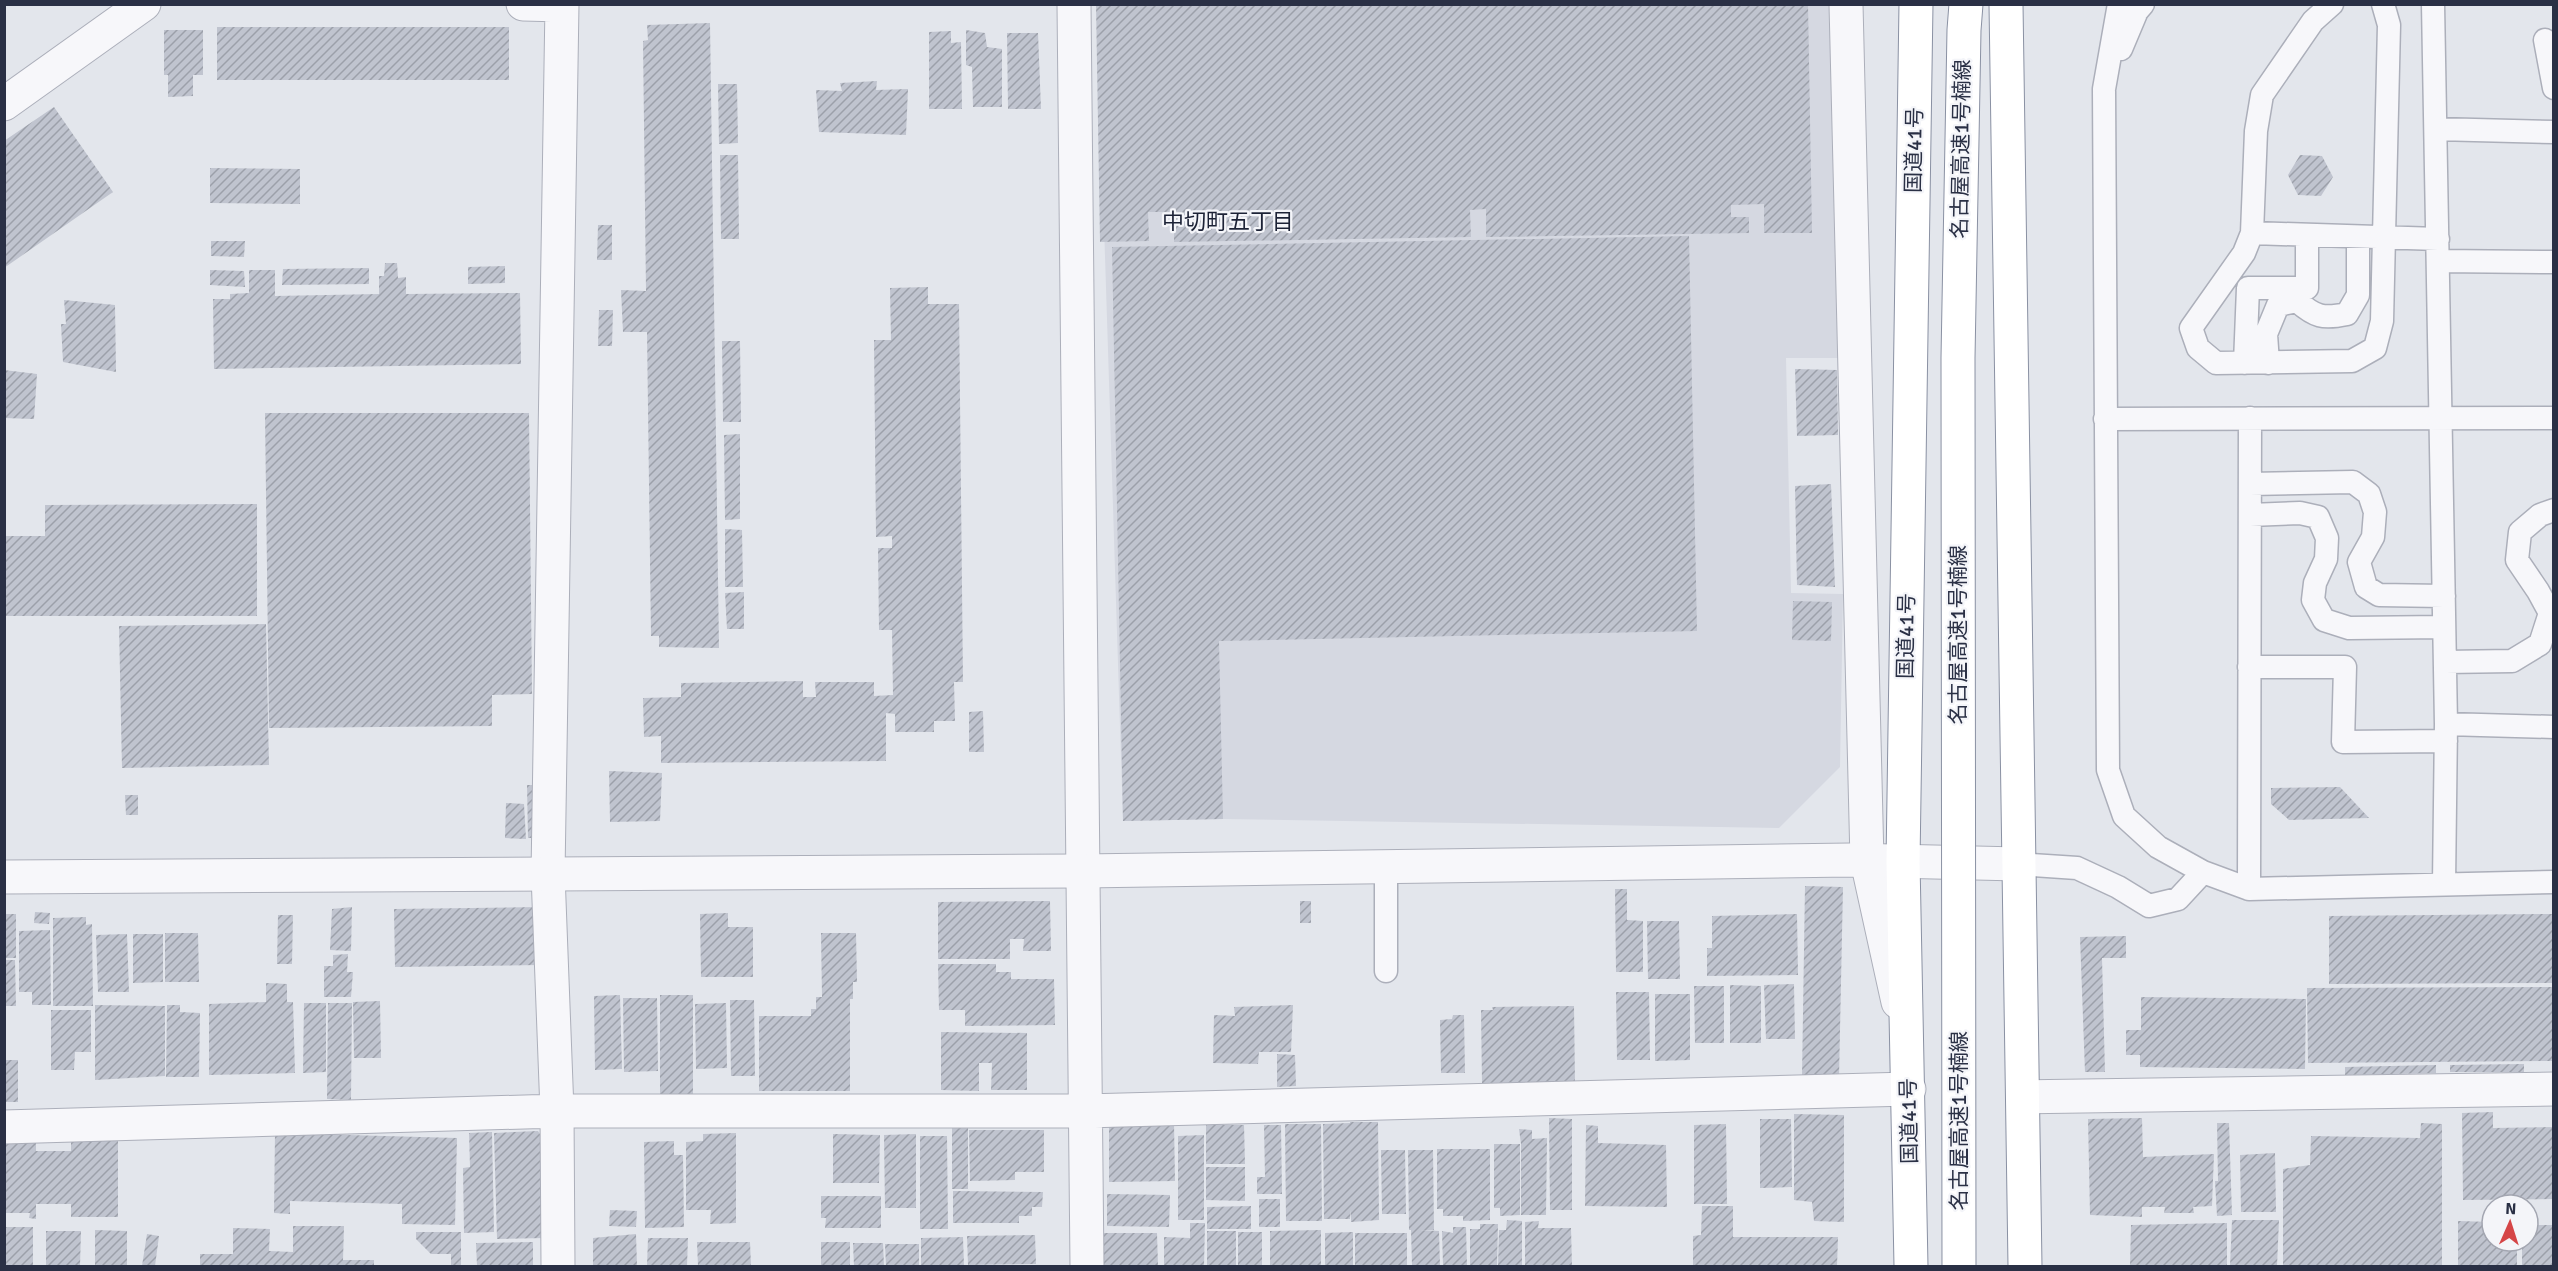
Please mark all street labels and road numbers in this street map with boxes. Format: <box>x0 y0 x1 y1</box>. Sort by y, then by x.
street label: 名古屋高速1号楠線 <box>1946 59 1976 239</box>
street label: 国道41号 <box>1900 107 1928 193</box>
street label: 名古屋高速1号楠線 <box>1945 545 1971 725</box>
street label: 国道41号 <box>1892 593 1920 679</box>
street label: 名古屋高速1号楠線 <box>1946 1031 1972 1211</box>
street label: 国道41号 <box>1895 1078 1923 1164</box>

